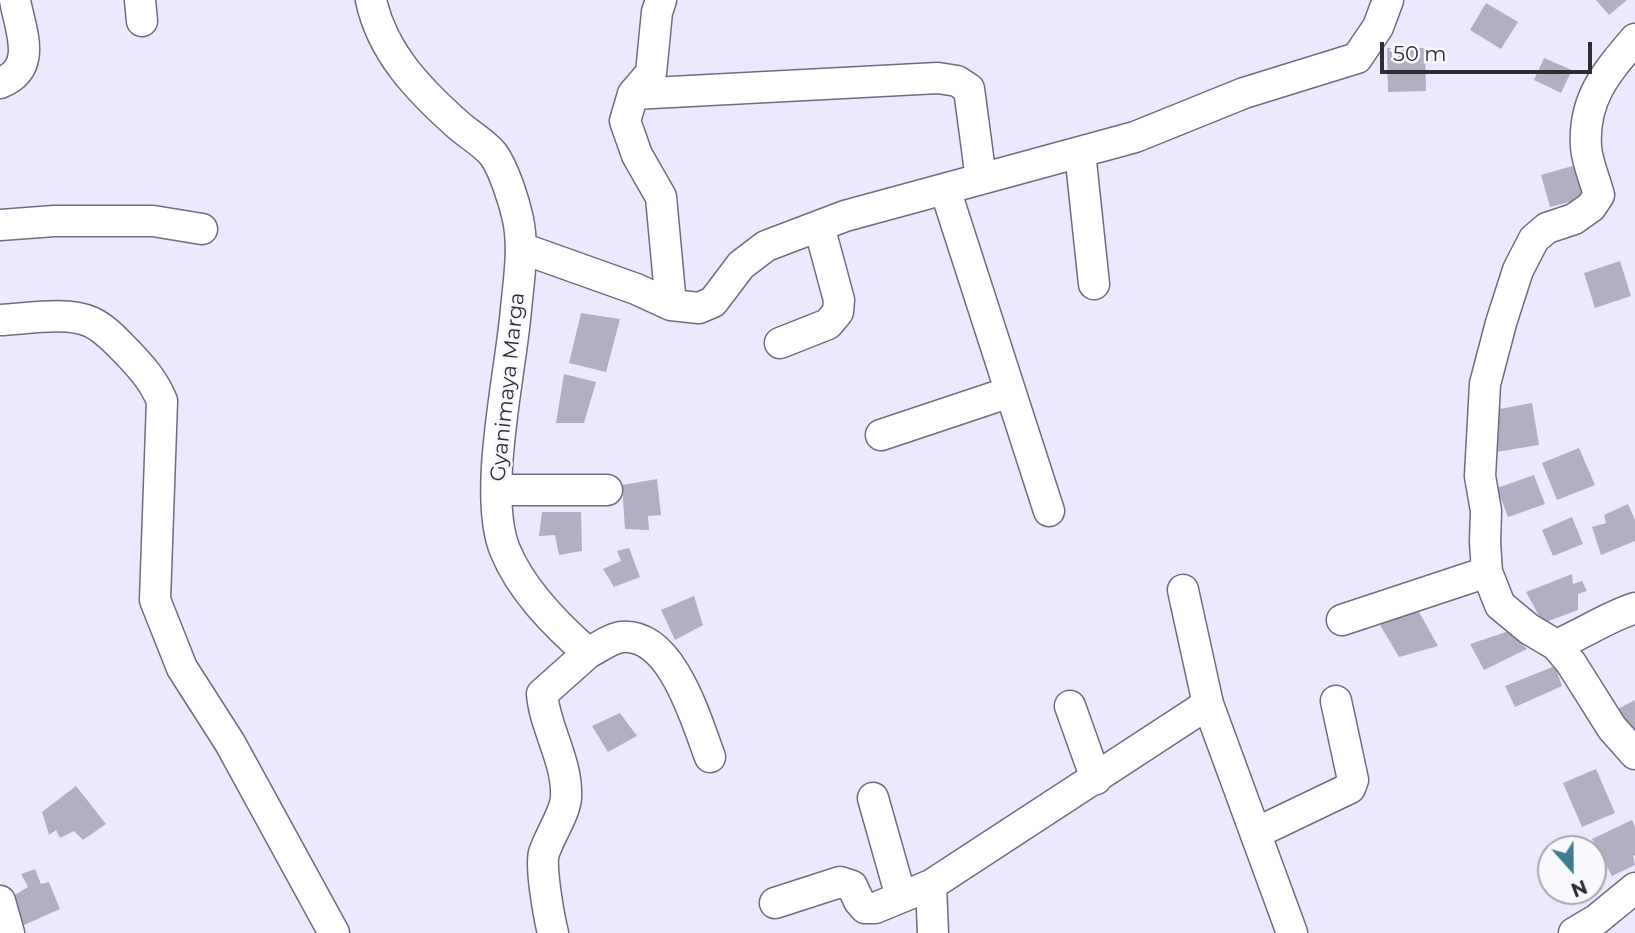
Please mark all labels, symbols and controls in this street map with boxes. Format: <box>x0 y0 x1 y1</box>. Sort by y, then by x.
scale bar <box>1383 28 1595 72</box>
text: 50 m <box>1393 41 1447 66</box>
street label: Gyanimaya Marga <box>486 291 530 483</box>
north arrow <box>1537 835 1607 905</box>
text: N <box>1568 875 1590 902</box>

